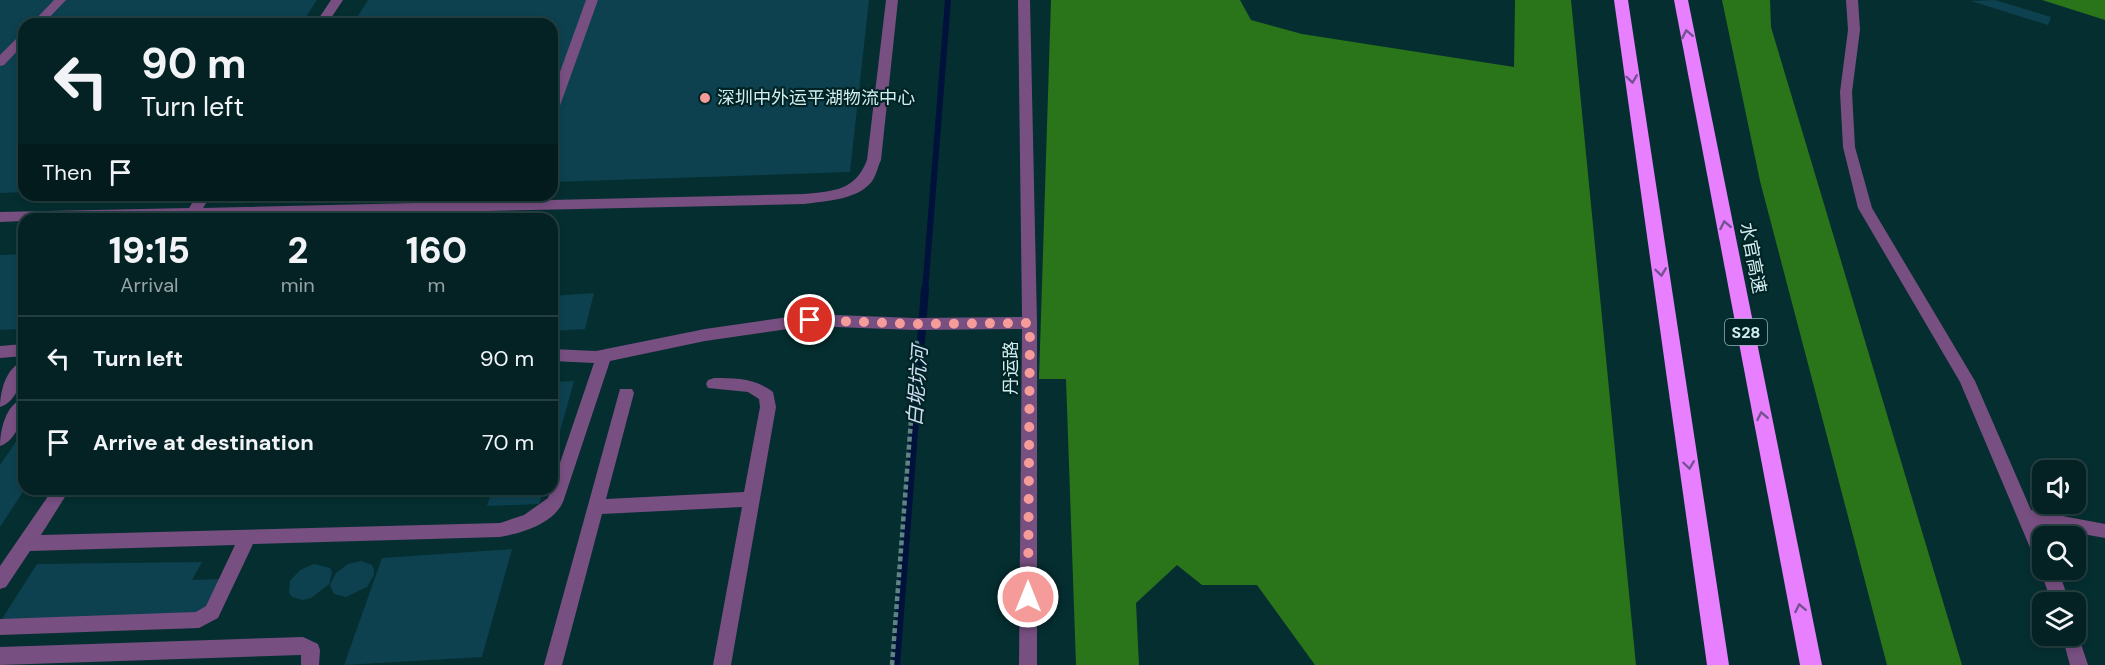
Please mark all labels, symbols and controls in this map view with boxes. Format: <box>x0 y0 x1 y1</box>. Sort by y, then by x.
one-way arrow <box>1681 29 1694 39</box>
text: 90 m <box>141 36 247 91</box>
icon: left <box>42 42 120 120</box>
one-way arrow <box>1626 74 1638 83</box>
place label: 深圳中外运平湖物流中心 <box>717 86 915 110</box>
text: Turn left <box>141 89 244 124</box>
marker: 深圳中外运平湖物流中心 <box>698 91 712 105</box>
icon: arrive <box>104 156 137 189</box>
text: Then <box>42 158 92 187</box>
one-way arrow <box>1719 220 1732 230</box>
street label: 水官高速 <box>1734 220 1772 296</box>
text: 19:15 <box>109 227 190 274</box>
text: 2 <box>287 227 308 274</box>
text: 160 <box>406 227 467 274</box>
one-way arrow <box>1654 267 1666 276</box>
text: Arrival <box>120 272 179 298</box>
text: min <box>281 272 315 298</box>
text: m <box>427 272 445 298</box>
pin <box>784 294 835 345</box>
icon: arrive <box>793 303 826 336</box>
road number: S28 <box>1725 319 1767 345</box>
water label: 白坭坑河 <box>901 341 933 427</box>
street label: 丹运路 <box>999 341 1023 395</box>
icon: left <box>42 342 75 375</box>
text: Turn left <box>93 344 183 373</box>
text: 90 m <box>480 344 534 373</box>
one-way arrow <box>1756 412 1769 422</box>
icon: arrive <box>42 426 75 459</box>
text: Arrive at destination <box>93 428 314 457</box>
text: 70 m <box>482 428 534 457</box>
one-way arrow <box>1682 460 1694 469</box>
map controls <box>2032 460 2086 646</box>
button: sound <box>2032 460 2086 514</box>
button: search <box>2032 526 2086 580</box>
position arrow <box>996 565 1060 629</box>
button: layers <box>2032 592 2086 646</box>
one-way arrow <box>1794 603 1807 613</box>

